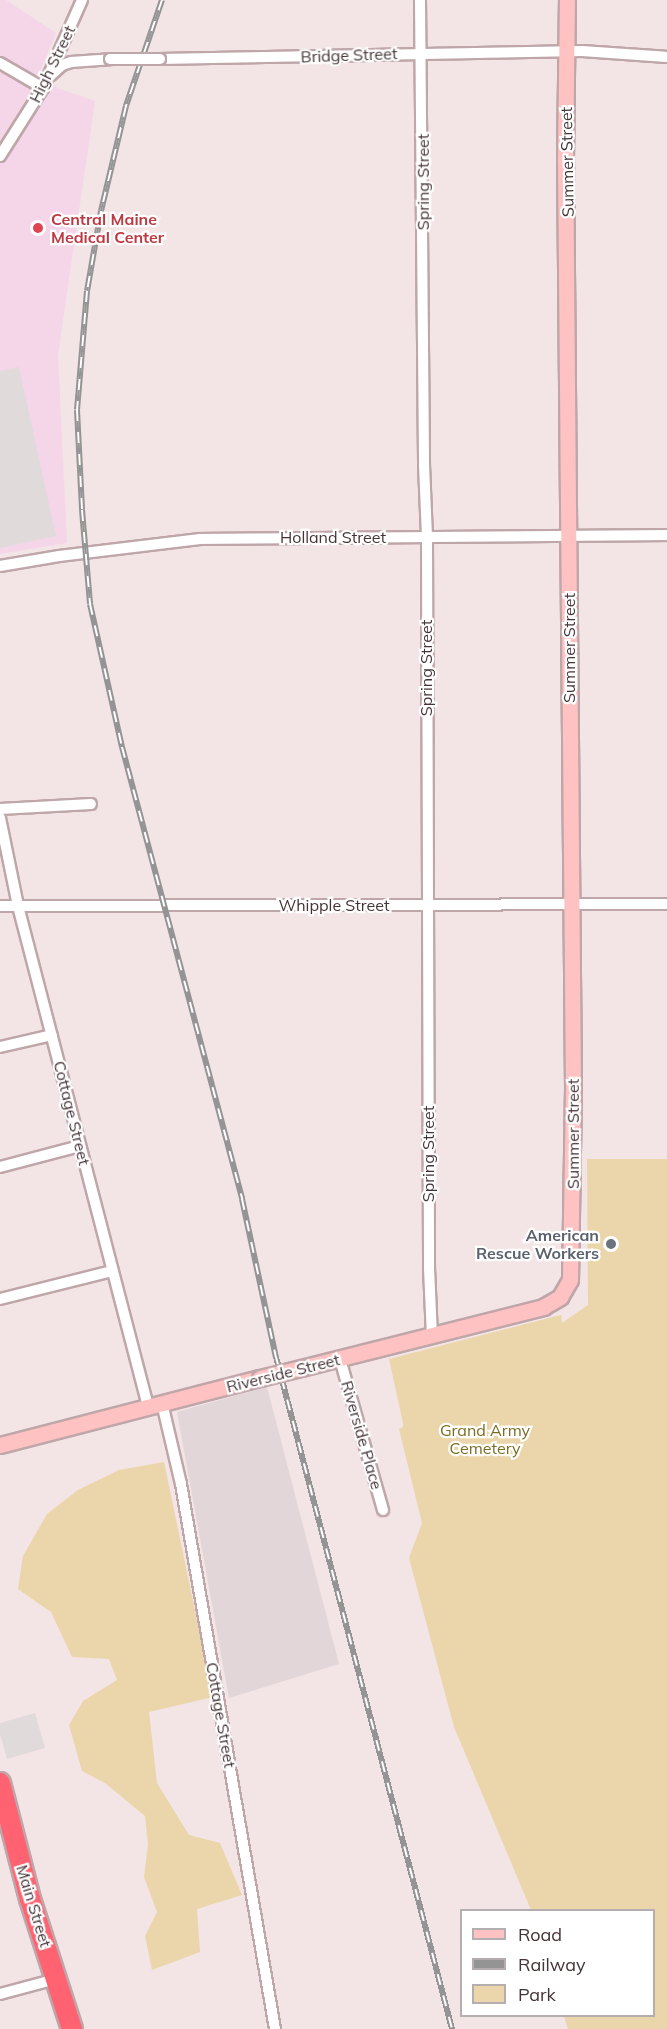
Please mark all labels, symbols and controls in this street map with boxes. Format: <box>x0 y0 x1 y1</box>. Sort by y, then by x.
street label: High Street <box>25 22 79 106</box>
street label: Bridge Street <box>300 44 398 66</box>
street label: Summer Street <box>556 107 578 217</box>
street label: Spring Street <box>413 134 433 230</box>
place label: Central Maine Medical Center <box>51 209 164 247</box>
marker: Central Maine Medical Center <box>29 219 47 237</box>
street label: Holland Street <box>280 527 386 547</box>
street label: Summer Street <box>559 593 579 703</box>
street label: Spring Street <box>416 620 436 716</box>
street label: Whipple Street <box>278 895 390 915</box>
street label: Cottage Street <box>50 1059 94 1167</box>
street label: Summer Street <box>563 1079 583 1189</box>
street label: Spring Street <box>418 1106 438 1202</box>
place label: American Rescue Workers <box>476 1225 599 1263</box>
marker: American Rescue Workers <box>604 1237 618 1251</box>
street label: Riverside Street <box>224 1350 342 1396</box>
street label: Riverside Place <box>337 1378 387 1492</box>
park label: Grand Army Cemetery <box>440 1420 530 1458</box>
street label: Cottage Street <box>202 1661 240 1769</box>
street label: Main Street <box>12 1863 56 1949</box>
legend <box>460 1909 655 2017</box>
text: Road <box>518 1923 562 1946</box>
text: Railway <box>518 1953 586 1976</box>
text: Park <box>518 1983 556 2006</box>

